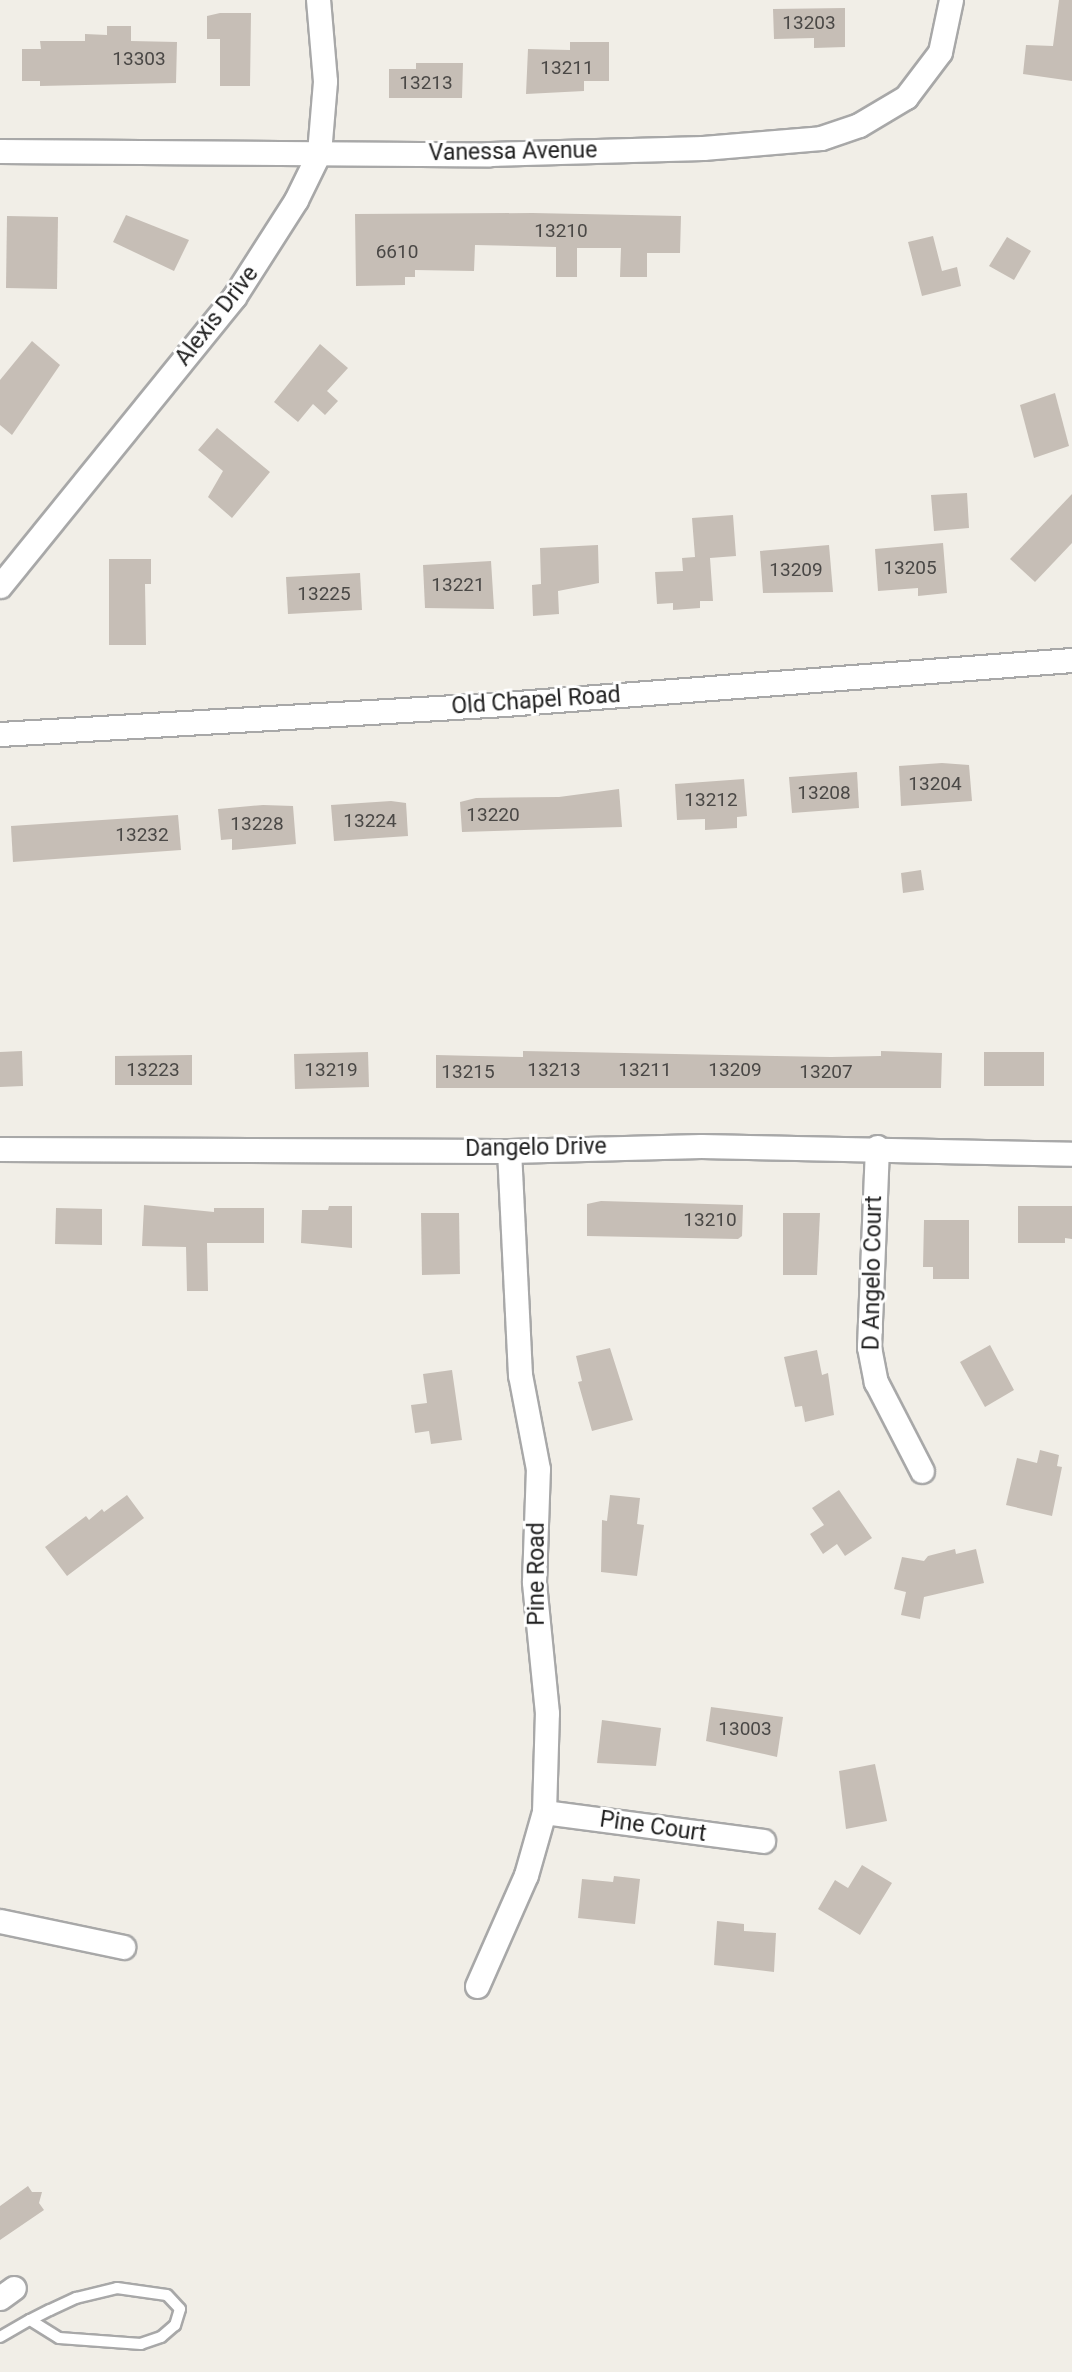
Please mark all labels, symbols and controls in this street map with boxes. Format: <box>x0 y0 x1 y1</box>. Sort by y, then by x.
house number: 13203 <box>782 12 836 34</box>
house number: 13303 <box>112 48 166 70</box>
house number: 13211 <box>540 57 594 79</box>
house number: 13213 <box>399 72 453 94</box>
street label: Vanessa Avenue <box>428 137 598 167</box>
house number: 13210 <box>534 220 588 242</box>
house number: 6610 <box>376 241 418 263</box>
street label: Alexis Drive <box>169 261 265 371</box>
house number: 13205 <box>883 557 937 579</box>
house number: 13209 <box>769 559 823 581</box>
house number: 13221 <box>431 574 485 596</box>
house number: 13225 <box>297 583 351 605</box>
street label: Old Chapel Road <box>451 681 621 721</box>
house number: 13204 <box>908 773 962 795</box>
house number: 13208 <box>797 782 851 804</box>
house number: 13212 <box>684 789 738 811</box>
house number: 13220 <box>466 804 520 826</box>
house number: 13224 <box>343 810 397 832</box>
house number: 13228 <box>230 813 284 835</box>
house number: 13232 <box>115 824 169 846</box>
house number: 13223 <box>126 1059 180 1081</box>
house number: 13219 <box>304 1059 358 1081</box>
house number: 13213 <box>527 1059 581 1081</box>
house number: 13211 <box>618 1059 672 1081</box>
house number: 13209 <box>708 1059 762 1081</box>
house number: 13215 <box>441 1061 495 1083</box>
house number: 13207 <box>799 1061 853 1083</box>
street label: Dangelo Drive <box>465 1133 607 1163</box>
street label: D Angelo Court <box>858 1195 888 1351</box>
house number: 13210 <box>683 1209 737 1231</box>
street label: Pine Road <box>523 1522 551 1626</box>
house number: 13003 <box>718 1718 772 1740</box>
street label: Pine Court <box>598 1806 708 1848</box>

